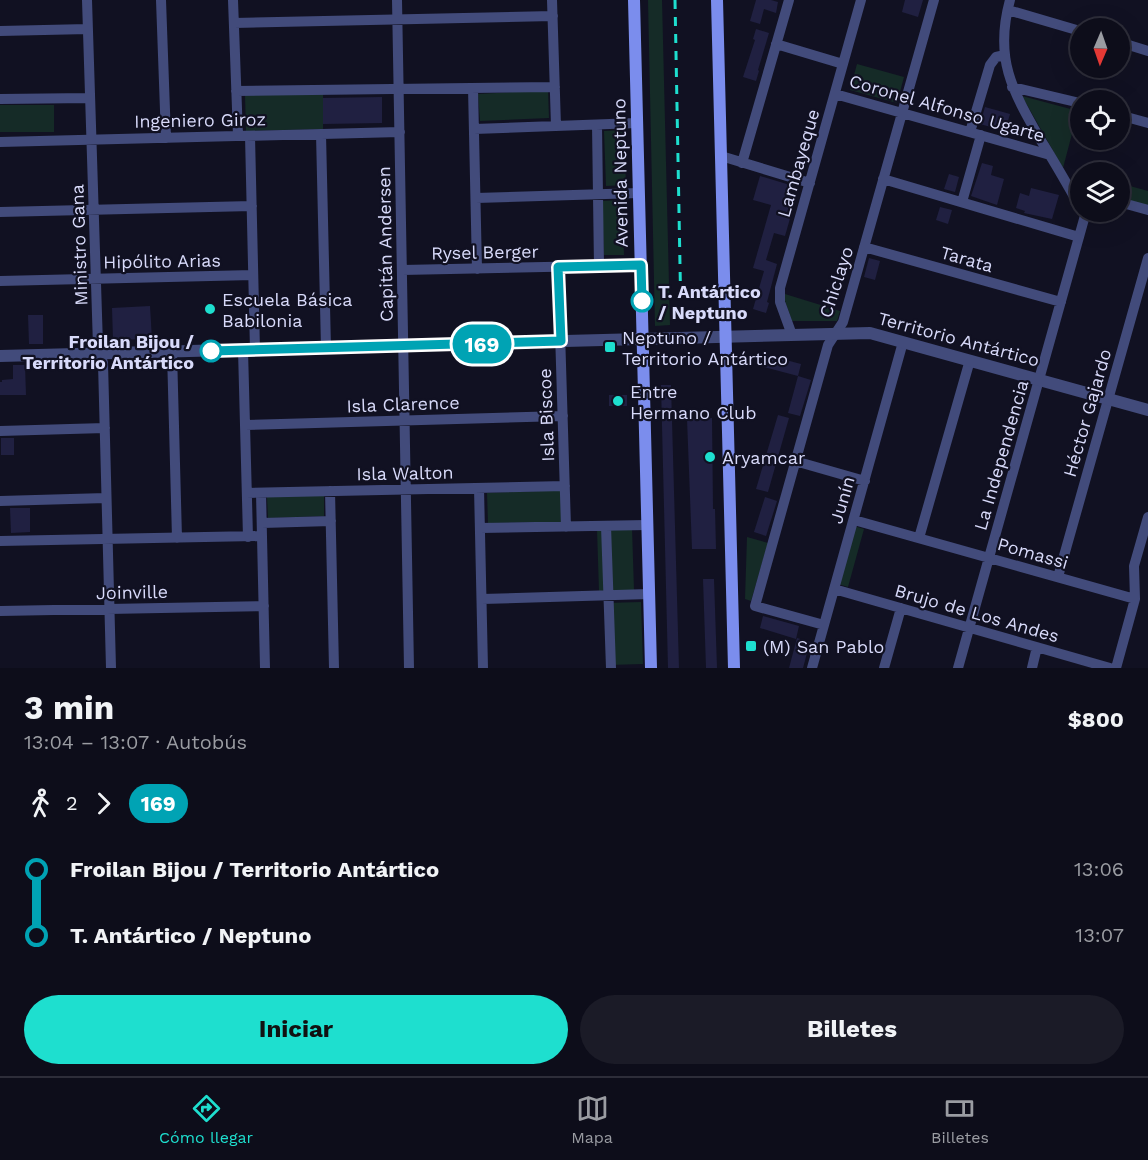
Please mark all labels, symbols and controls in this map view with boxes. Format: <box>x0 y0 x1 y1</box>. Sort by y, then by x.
north arrow <box>1070 18 1130 78</box>
map controls <box>1070 18 1130 222</box>
street label: Coronel Alfonso Ugarte <box>847 70 1047 146</box>
button: locate <box>1070 90 1130 150</box>
street label: Avenida Neptuno <box>608 98 632 248</box>
street label: Lambayeque <box>773 107 823 219</box>
street label: Ingeniero Giroz <box>134 108 266 132</box>
button: layers <box>1070 162 1130 222</box>
street label: Capitán Andersen <box>373 166 397 322</box>
street label: Ministro Gana <box>66 184 92 306</box>
street label: Rysel Berger <box>431 241 539 263</box>
street label: Tarata <box>938 241 996 277</box>
street label: Chiclayo <box>815 244 857 320</box>
street label: Hipólito Arias <box>103 249 221 273</box>
place label: T. Antártico / Neptuno <box>658 281 761 323</box>
place label: Escuela Básica Babilonia <box>222 289 352 331</box>
marker: T. Antártico / Neptuno <box>631 290 653 312</box>
marker: Escuela Básica Babilonia <box>203 302 217 316</box>
street label: Territorio Antártico <box>876 307 1042 371</box>
line badge: 169 <box>448 324 516 364</box>
place label: Neptuno / Territorio Antártico <box>622 327 788 369</box>
place label: Froilan Bijou / Territorio Antártico <box>22 331 195 373</box>
text: 169 <box>465 332 499 357</box>
marker: Froilan Bijou / Territorio Antártico <box>200 340 222 362</box>
marker: Neptuno / Territorio Antártico <box>603 340 617 354</box>
street label: Héctor Gajardo <box>1059 347 1115 479</box>
street label: Isla Biscoe <box>534 368 558 462</box>
street label: La Independencia <box>969 377 1033 533</box>
place label: Entre Hermano Club <box>630 381 756 423</box>
street label: Isla Clarence <box>346 392 460 416</box>
marker: Entre Hermano Club <box>611 394 625 408</box>
place label: Aryamcar <box>722 447 805 468</box>
marker: Aryamcar <box>703 450 717 464</box>
street label: Isla Walton <box>356 462 454 484</box>
street label: Junín <box>825 474 859 526</box>
street label: Pomassi <box>995 533 1071 573</box>
street label: Brujo de Los Andes <box>892 579 1062 647</box>
street label: Joinville <box>96 581 168 603</box>
place label: (M) San Pablo <box>763 636 884 657</box>
marker: (M) San Pablo <box>744 639 758 653</box>
text: 3 min <box>24 688 114 727</box>
text: $800 <box>1068 707 1124 732</box>
text: 13:04 – 13:07 · Autobús <box>24 730 247 754</box>
icon: walk <box>24 787 57 820</box>
icon: forward <box>87 787 120 820</box>
text: 2 <box>66 791 78 815</box>
text: 169 <box>141 791 176 816</box>
text: Froilan Bijou / Territorio Antártico <box>70 857 439 882</box>
text: 13:06 <box>1074 857 1124 881</box>
text: T. Antártico / Neptuno <box>70 923 311 948</box>
text: 13:07 <box>1075 923 1124 947</box>
button: Iniciar <box>24 995 568 1064</box>
button: Billetes <box>580 995 1124 1064</box>
tab: Cómo llegar <box>159 1092 253 1147</box>
tab: Mapa <box>571 1092 613 1147</box>
tab: Billetes <box>931 1092 989 1147</box>

